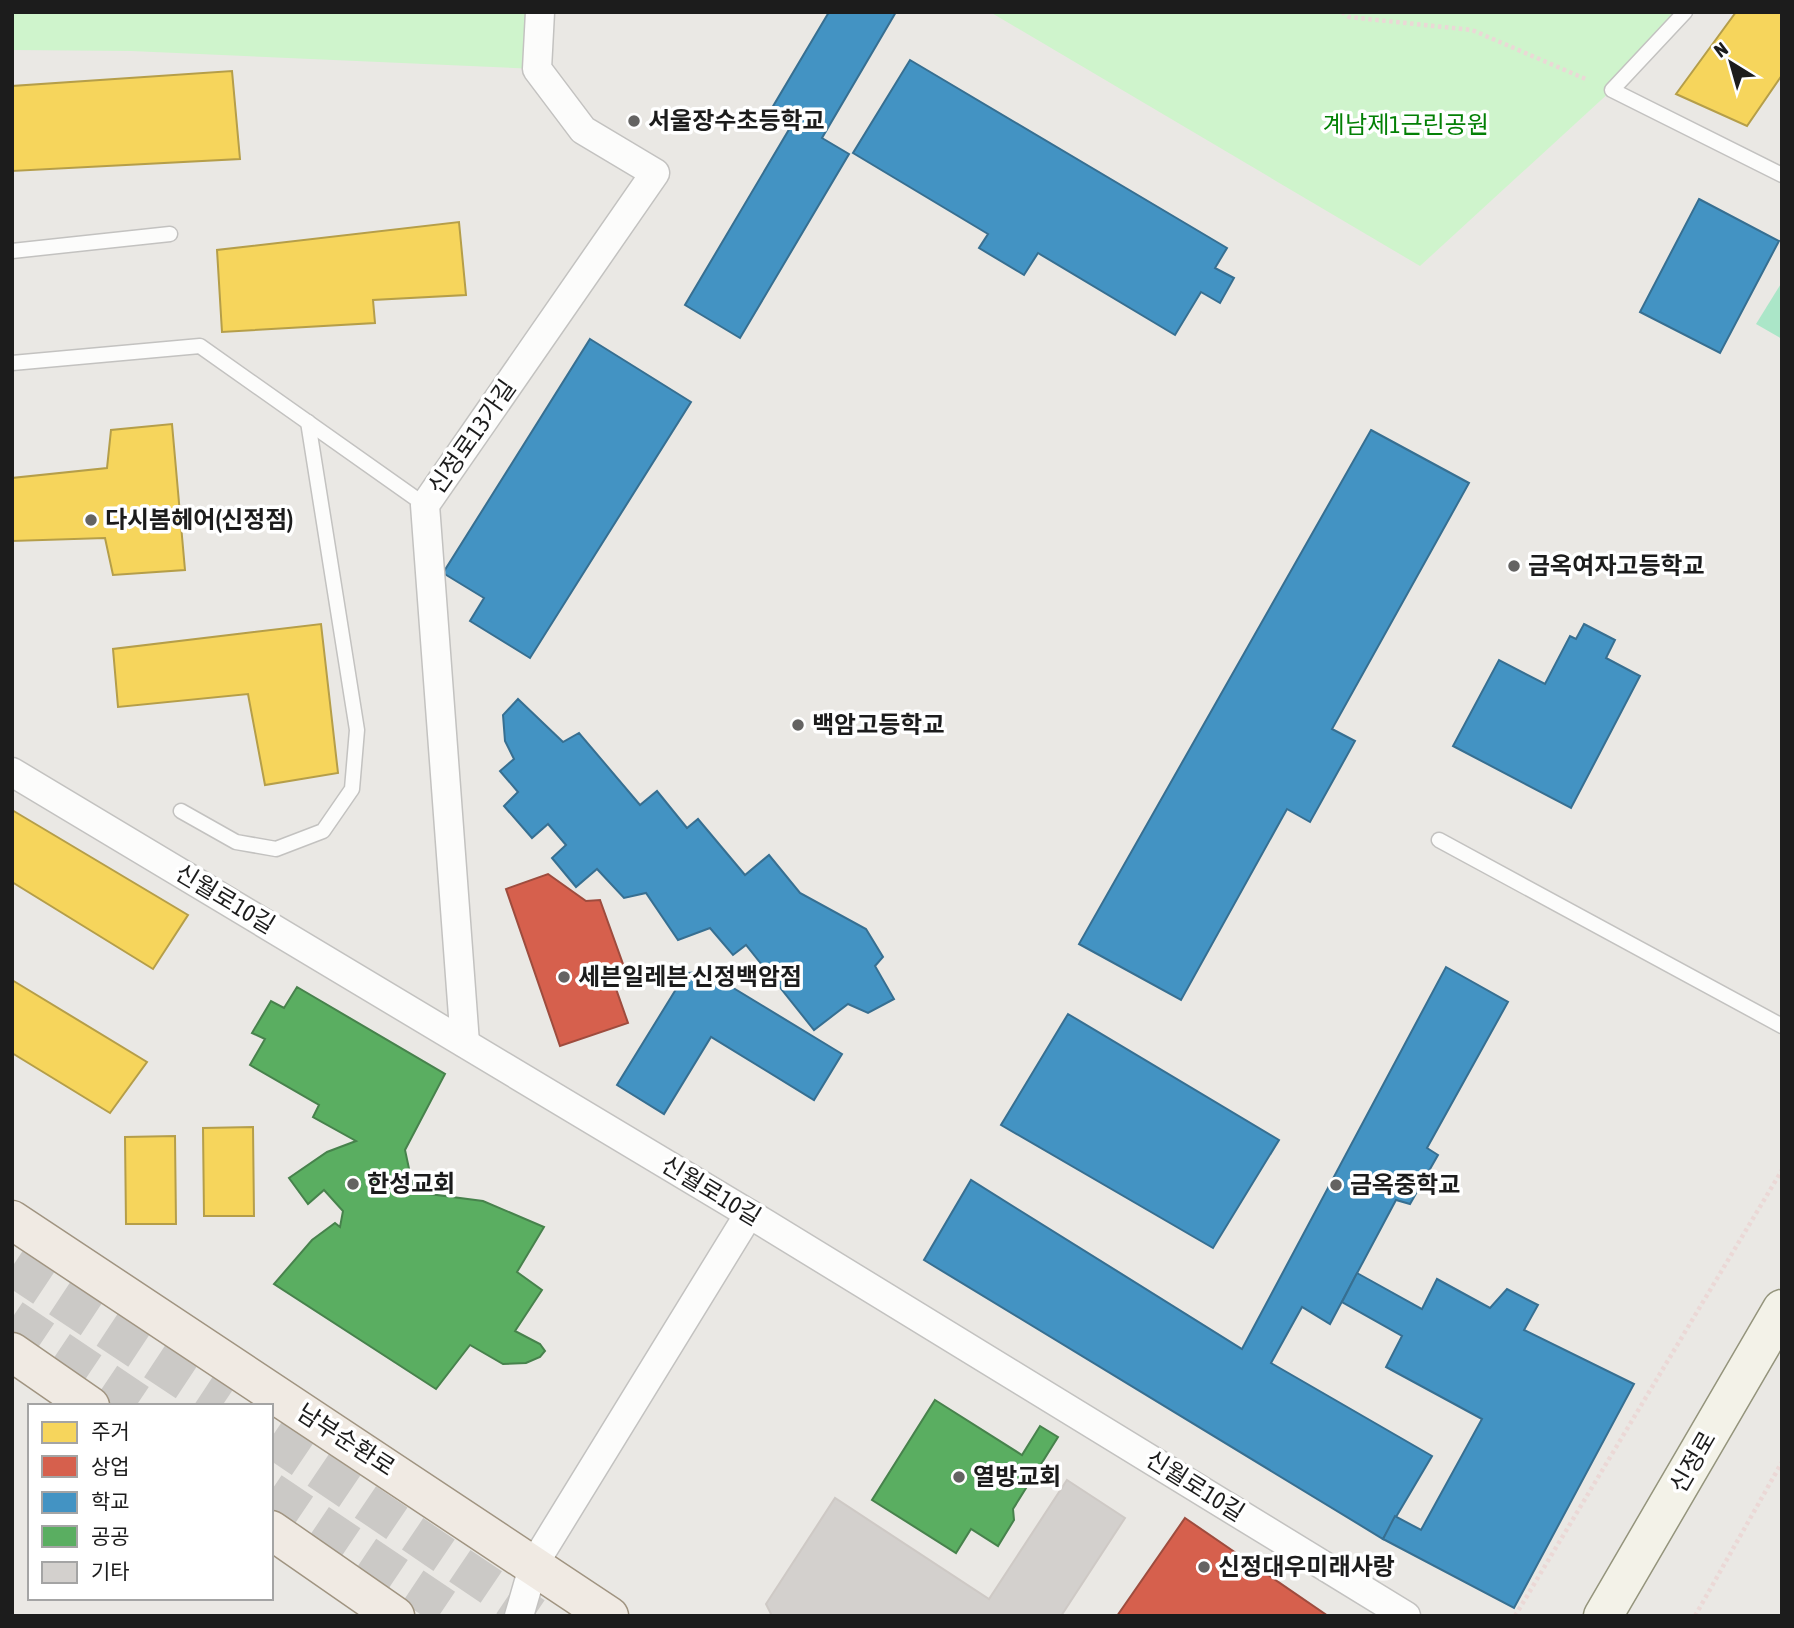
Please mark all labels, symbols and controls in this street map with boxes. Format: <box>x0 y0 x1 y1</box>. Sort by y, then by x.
north arrow <box>1696 28 1766 98</box>
text: N <box>1710 37 1732 62</box>
place label: 서울장수초등학교 <box>648 107 825 134</box>
park label: 계남제1근린공원 <box>1323 111 1489 138</box>
marker: 서울장수초등학교 <box>626 113 642 129</box>
street label: 신정로13가길 <box>422 375 521 499</box>
place label: 다시봄헤어(신정점) <box>105 506 293 533</box>
marker: 다시봄헤어(신정점) <box>83 512 99 528</box>
place label: 금옥여자고등학교 <box>1528 552 1705 579</box>
marker: 금옥여자고등학교 <box>1506 558 1522 574</box>
place label: 백암고등학교 <box>812 711 944 738</box>
marker: 백암고등학교 <box>790 717 806 733</box>
street label: 신월로10길 <box>171 858 280 939</box>
place label: 세븐일레븐 신정백암점 <box>578 963 802 990</box>
marker: 세븐일레븐 신정백암점 <box>556 969 572 985</box>
street label: 신월로10길 <box>657 1150 766 1231</box>
place label: 한성교회 <box>367 1170 455 1197</box>
place label: 금옥중학교 <box>1350 1171 1460 1198</box>
marker: 한성교회 <box>345 1176 361 1192</box>
marker: 금옥중학교 <box>1328 1177 1344 1193</box>
street label: 남부순환로 <box>293 1398 400 1481</box>
legend <box>28 1404 273 1600</box>
text: 주거 <box>91 1419 130 1443</box>
street label: 신정로 <box>1664 1426 1721 1497</box>
street label: 신월로10길 <box>1141 1445 1249 1526</box>
text: 상업 <box>91 1454 130 1478</box>
place label: 열방교회 <box>973 1463 1061 1490</box>
marker: 열방교회 <box>951 1469 967 1485</box>
text: 학교 <box>91 1489 130 1513</box>
text: 공공 <box>91 1524 130 1548</box>
place label: 신정대우미래사랑 <box>1218 1553 1395 1580</box>
text: 기타 <box>91 1559 130 1583</box>
marker: 신정대우미래사랑 <box>1196 1559 1212 1575</box>

